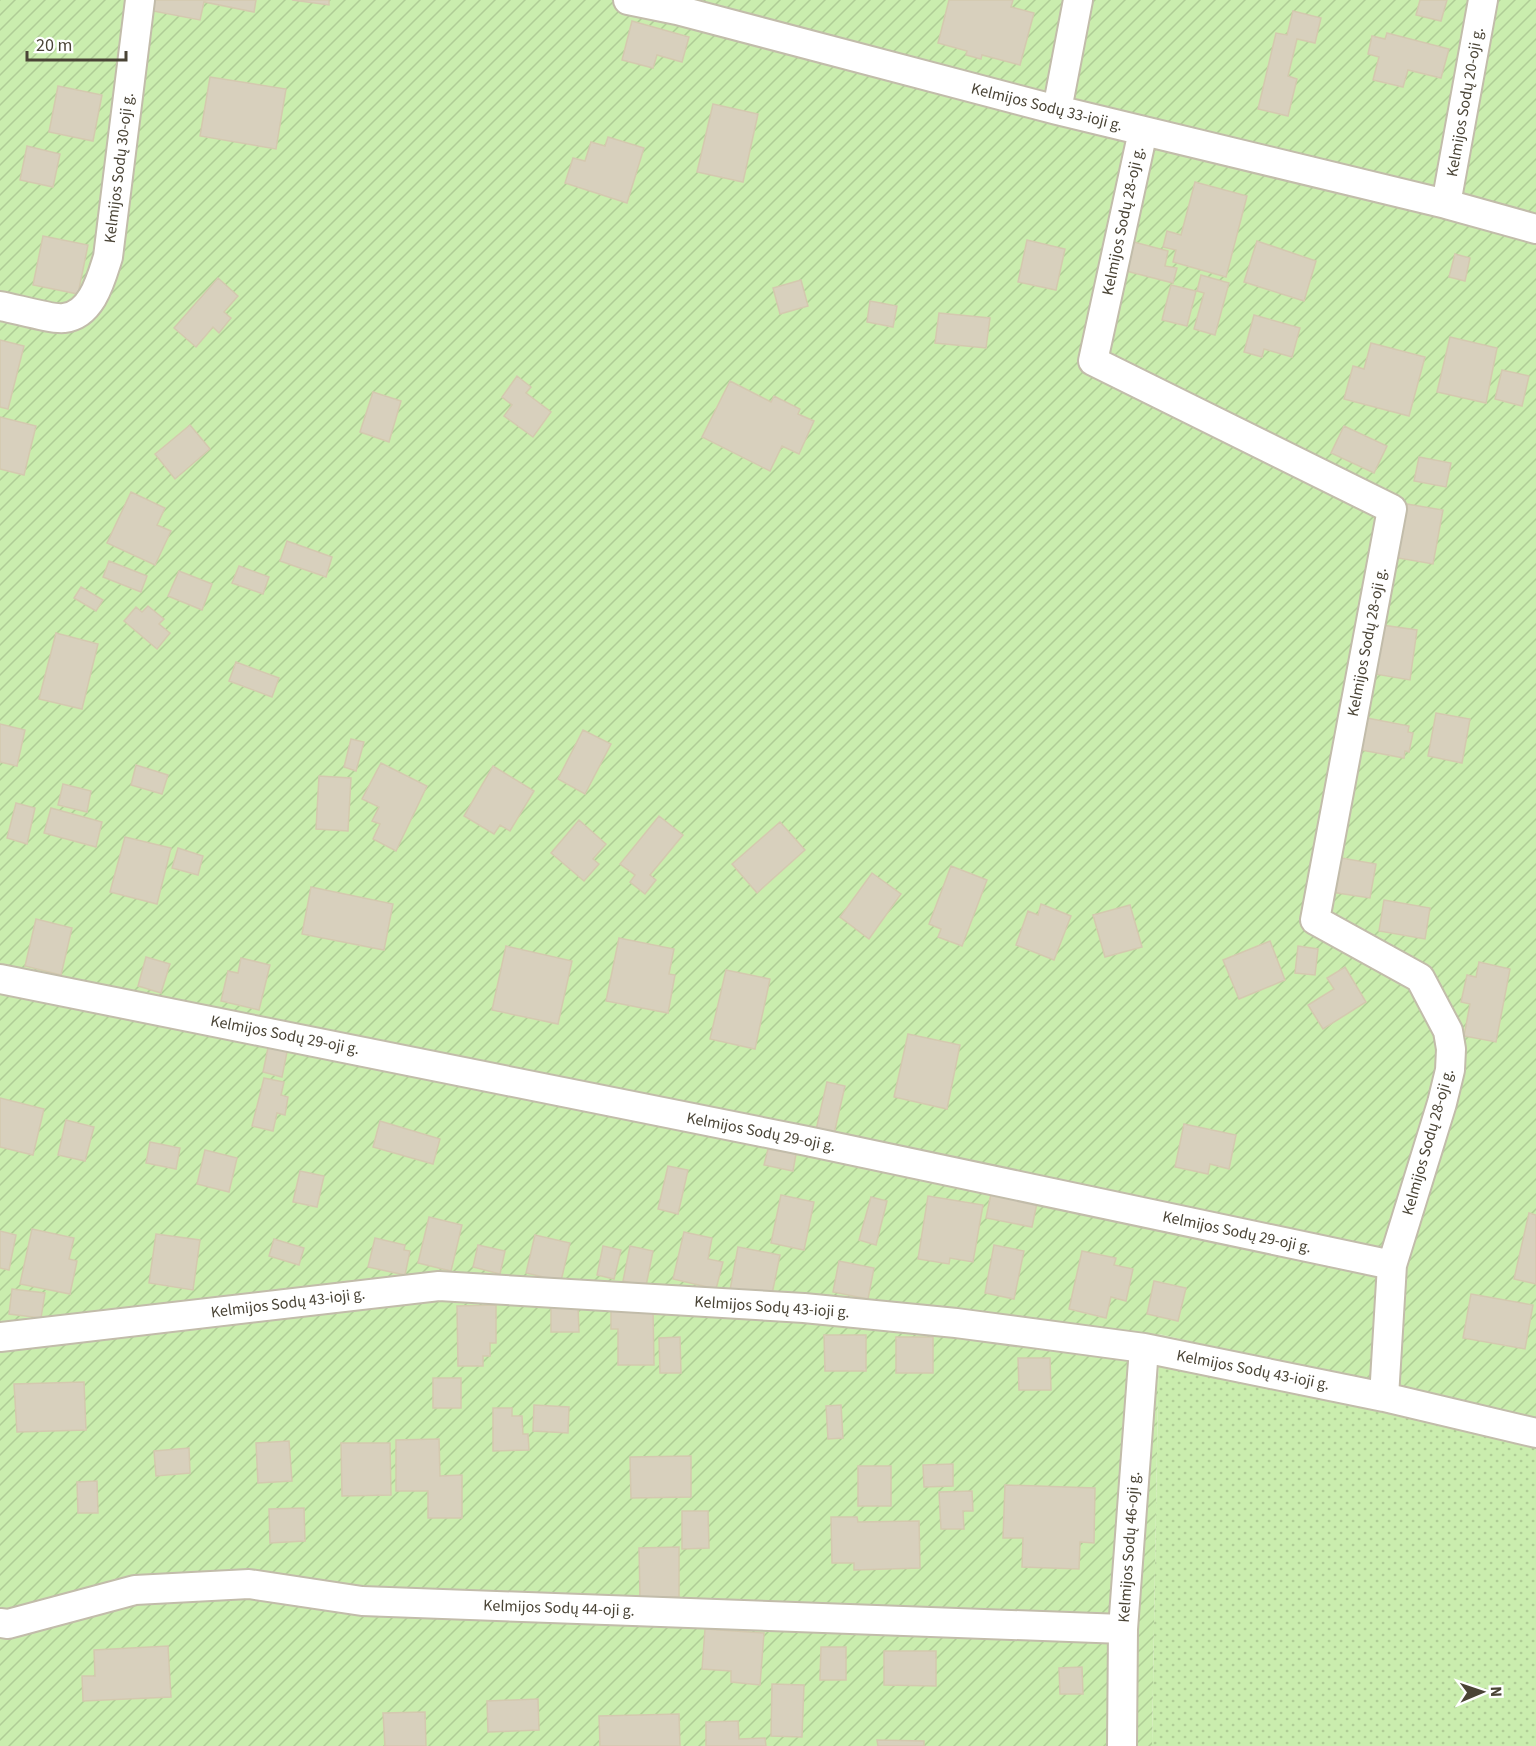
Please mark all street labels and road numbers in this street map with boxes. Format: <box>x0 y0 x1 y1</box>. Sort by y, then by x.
street label: Kelmijos Sodų 20-oji g. <box>1441 25 1489 179</box>
street label: Kelmijos Sodų 33-ioji g. <box>969 78 1125 136</box>
street label: Kelmijos Sodų 30-oji g. <box>99 91 139 245</box>
street label: Kelmijos Sodų 28-oji g. <box>1096 145 1150 297</box>
street label: Kelmijos Sodų 28-oji g. <box>1342 566 1392 718</box>
street label: Kelmijos Sodų 29-oji g. <box>209 1010 361 1060</box>
street label: Kelmijos Sodų 28-oji g. <box>1397 1066 1459 1218</box>
street label: Kelmijos Sodų 29-oji g. <box>685 1107 837 1157</box>
street label: Kelmijos Sodų 29-oji g. <box>1161 1205 1313 1259</box>
street label: Kelmijos Sodų 43-ioji g. <box>209 1283 367 1323</box>
street label: Kelmijos Sodų 43-ioji g. <box>694 1291 850 1323</box>
street label: Kelmijos Sodų 43-ioji g. <box>1175 1344 1331 1396</box>
street label: Kelmijos Sodų 46-oji g. <box>1113 1471 1145 1623</box>
street label: Kelmijos Sodų 44-oji g. <box>483 1594 635 1622</box>

